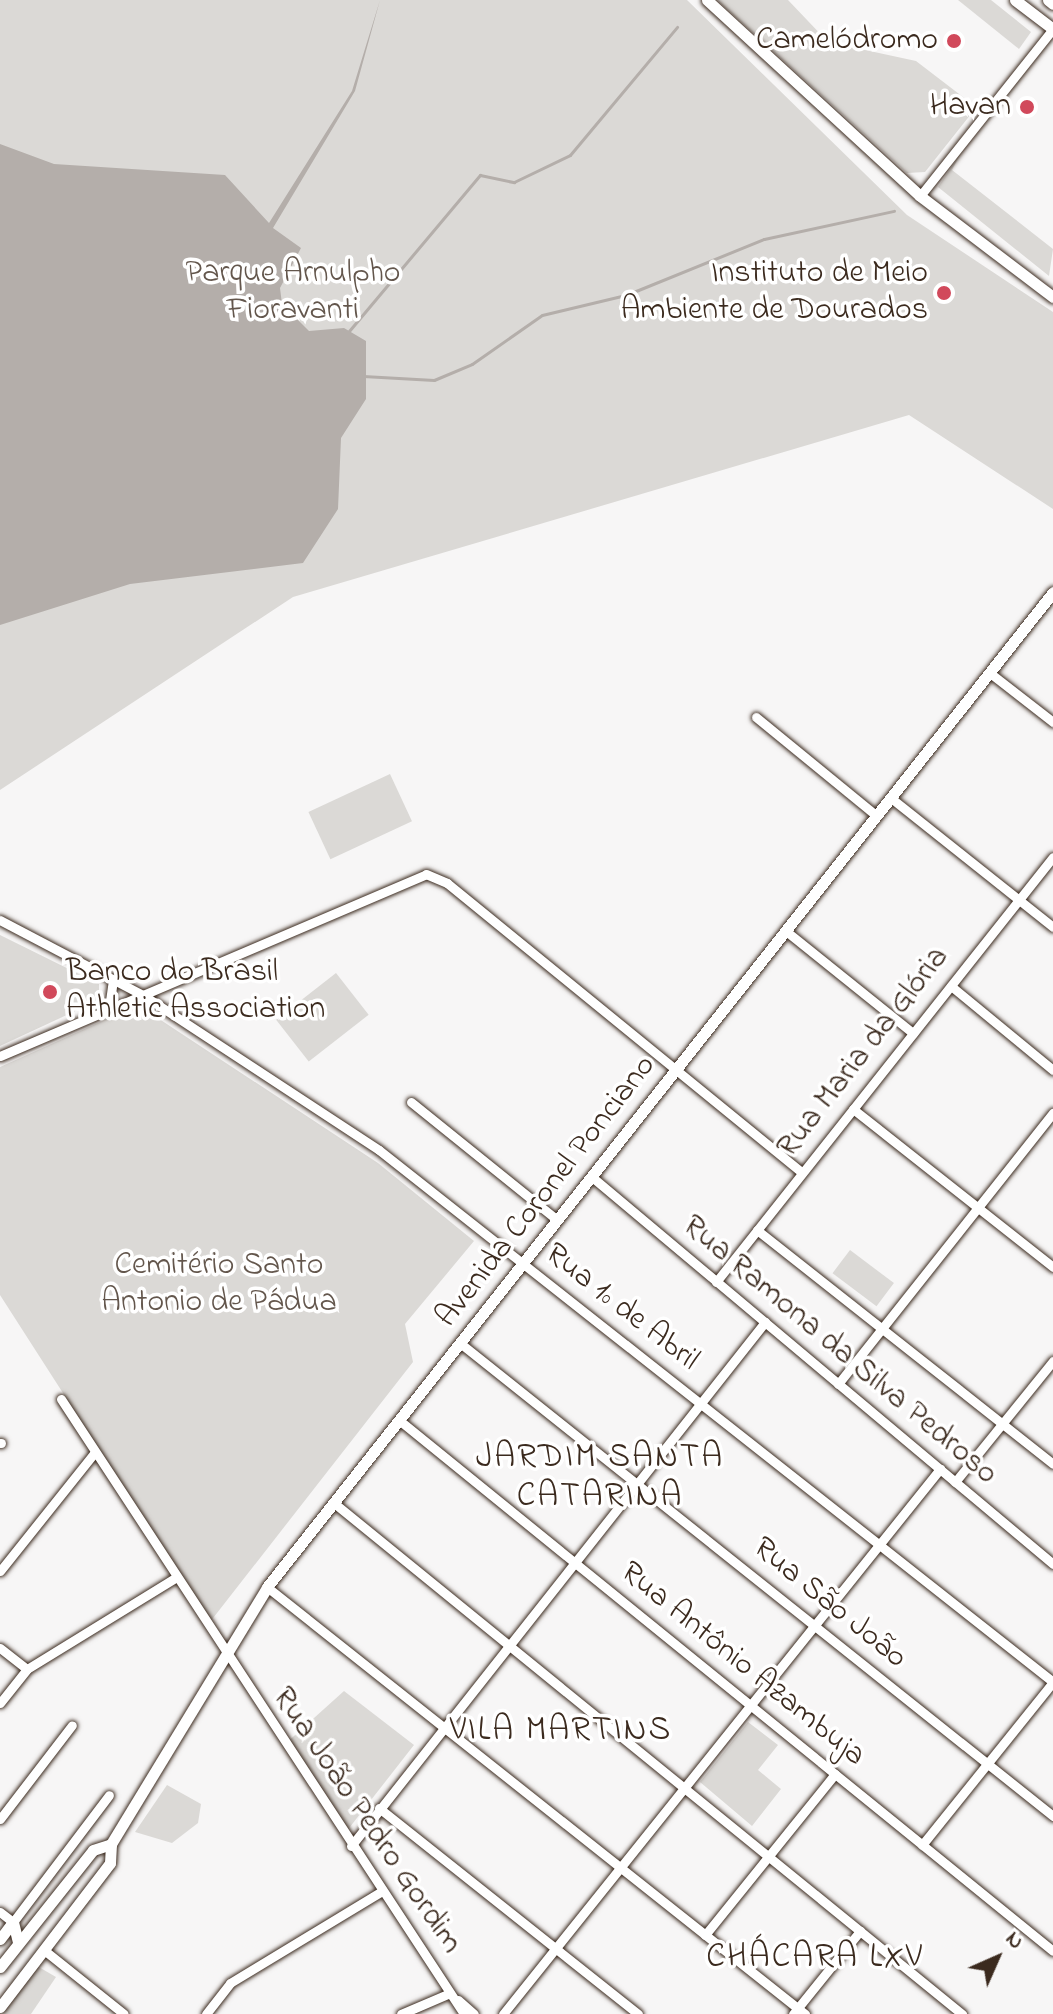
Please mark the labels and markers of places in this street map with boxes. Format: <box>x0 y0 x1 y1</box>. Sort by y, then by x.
place label: Camelódromo <box>756 22 938 60</box>
marker: Camelódromo <box>945 32 963 50</box>
place label: Havan <box>930 88 1011 126</box>
marker: Havan <box>1018 98 1036 116</box>
place label: Instituto de Meio Ambiente de Dourados <box>621 256 928 331</box>
marker: Instituto de Meio Ambiente de Dourados <box>935 284 953 302</box>
place label: Banco do Brasil Athletic Association <box>66 955 325 1030</box>
marker: Banco do Brasil Athletic Association <box>41 983 59 1001</box>

